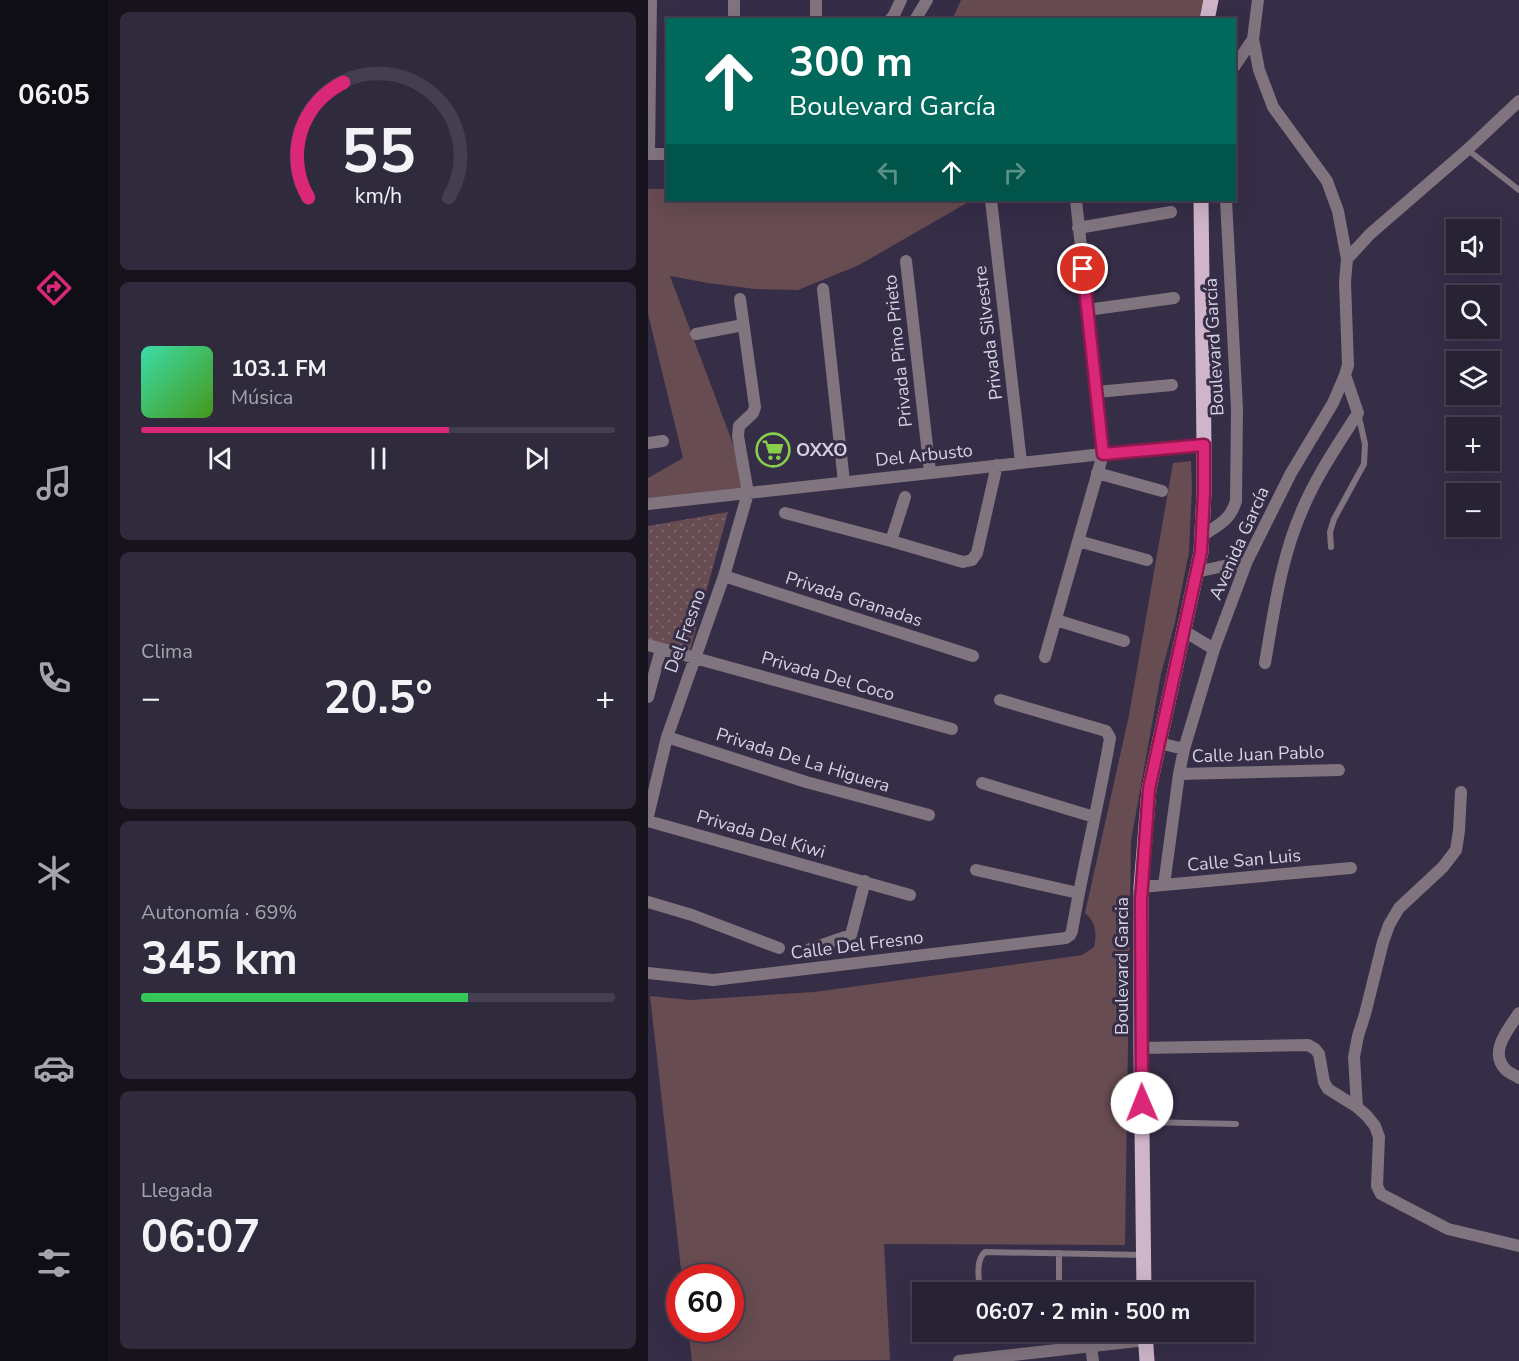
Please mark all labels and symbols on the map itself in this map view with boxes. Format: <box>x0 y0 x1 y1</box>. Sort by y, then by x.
pin <box>1057 243 1108 294</box>
street label: Privada Silvestre <box>968 265 1008 401</box>
street label: Privada Pino Prieto <box>878 274 918 428</box>
street label: Boulevard García <box>1198 277 1230 417</box>
supermarket icon: OXXO <box>755 432 791 468</box>
place label: OXXO <box>796 438 847 462</box>
street label: Del Arbusto <box>874 438 974 472</box>
street label: Avenida García <box>1203 483 1275 603</box>
street label: Privada Granadas <box>783 566 925 632</box>
street label: Del Fresno <box>659 586 711 676</box>
street label: Privada Del Coco <box>759 645 897 707</box>
street label: Privada De La Higuera <box>713 722 893 798</box>
street label: Calle Juan Pablo <box>1191 740 1325 768</box>
street label: Privada Del Kiwi <box>694 804 828 864</box>
street label: Calle San Luis <box>1186 843 1302 877</box>
street label: Boulevard Garcia <box>1110 897 1134 1035</box>
street label: Calle Del Fresno <box>789 925 925 965</box>
position arrow <box>1110 1071 1174 1135</box>
speed limit sign: 60 <box>666 1264 744 1342</box>

